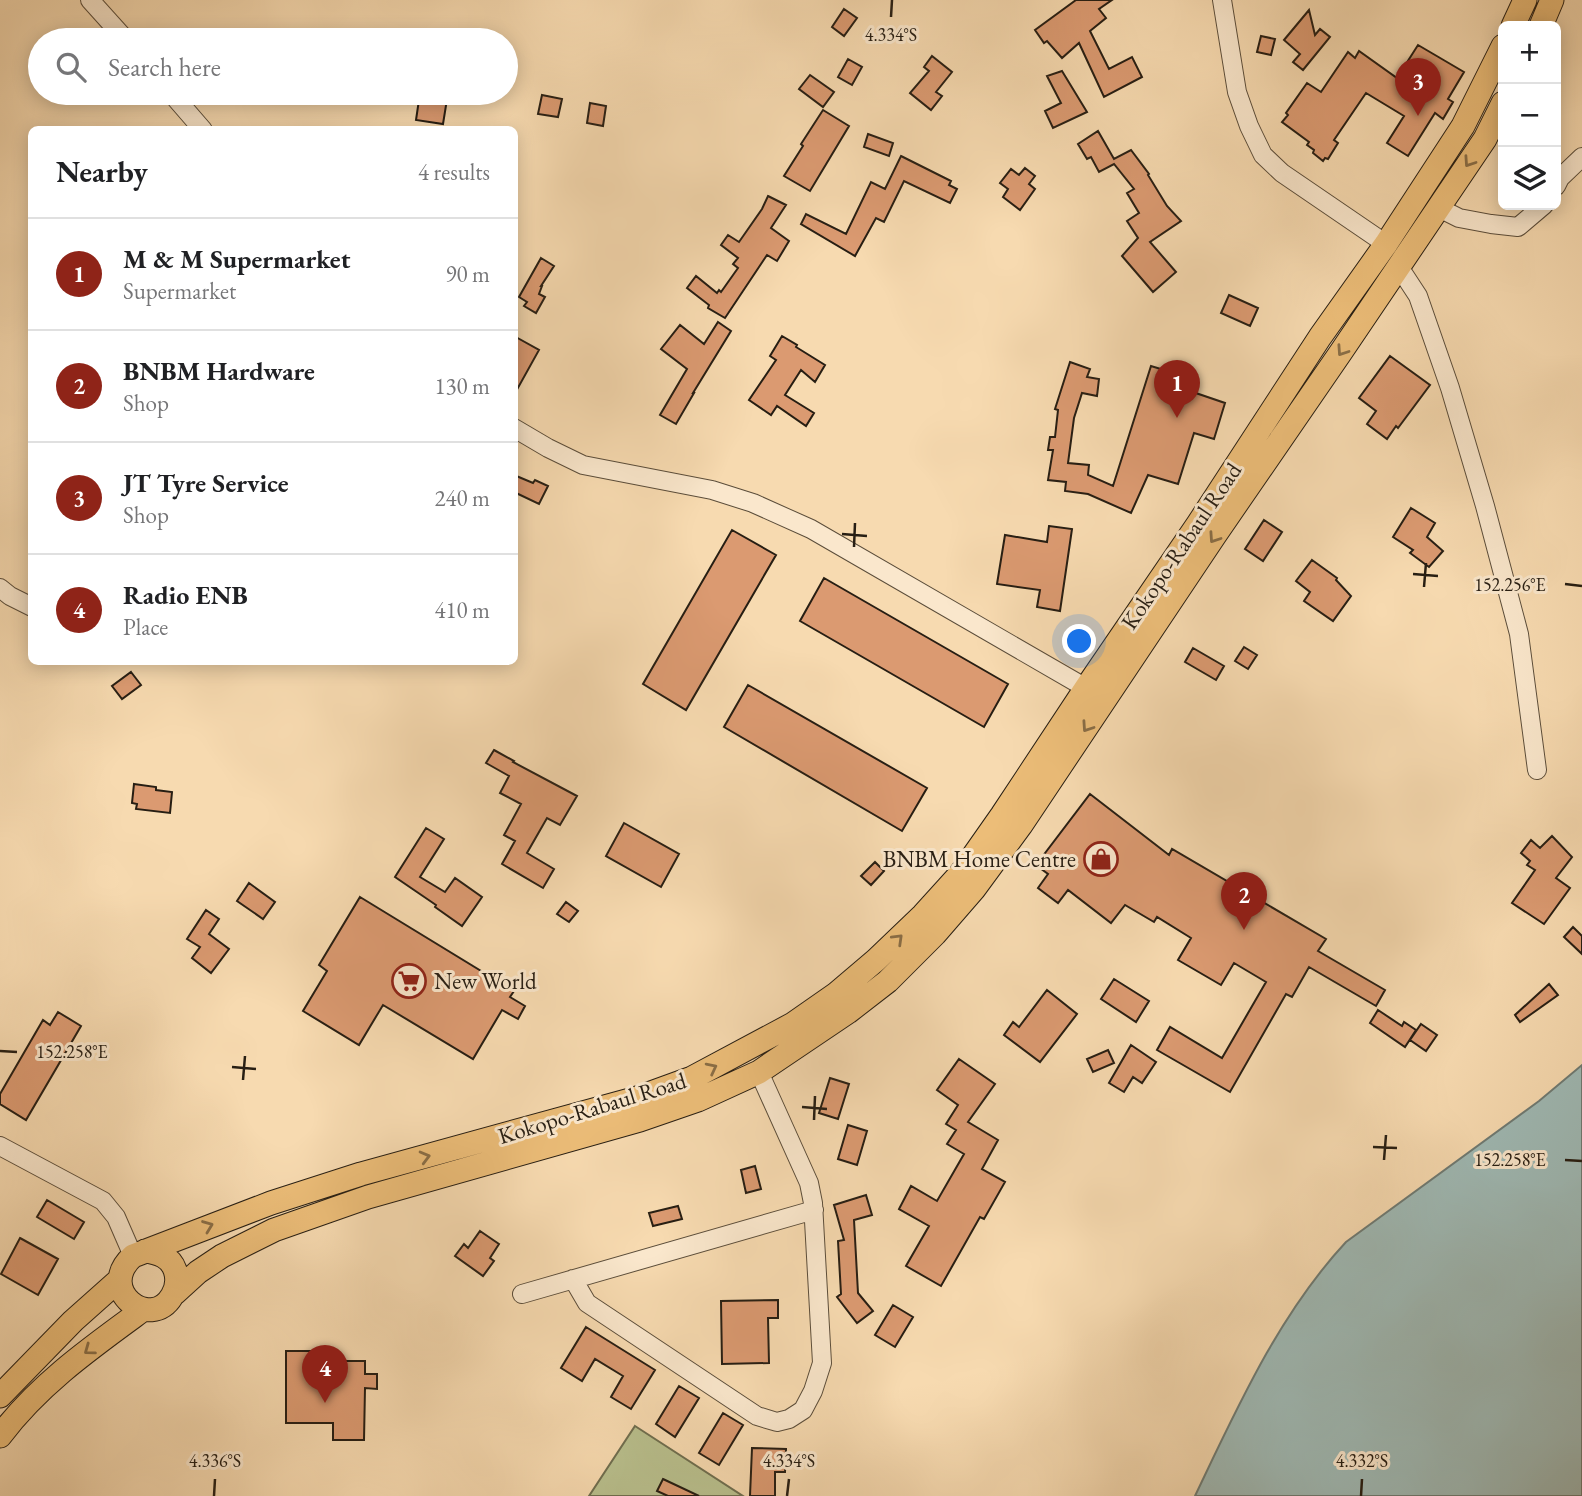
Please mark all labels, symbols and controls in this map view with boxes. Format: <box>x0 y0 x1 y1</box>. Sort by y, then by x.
map controls <box>1498 21 1561 210</box>
button: + <box>1498 21 1561 84</box>
text: 4.334°S <box>865 23 917 46</box>
search box <box>28 28 518 105</box>
icon: search <box>52 48 90 86</box>
text: Search here <box>108 50 221 84</box>
pin: 3 <box>1395 58 1441 116</box>
button: − <box>1498 84 1561 147</box>
button: layers <box>1498 147 1561 210</box>
text: Nearby <box>56 152 148 191</box>
one-way arrow <box>1465 154 1478 167</box>
text: 4 results <box>418 157 490 187</box>
text: M & M Supermarket <box>123 242 350 276</box>
text: 1 <box>73 259 85 289</box>
text: 90 m <box>445 259 490 289</box>
text: Supermarket <box>123 276 236 306</box>
one-way arrow <box>1337 343 1350 356</box>
text: BNBM Hardware <box>123 354 315 388</box>
pin: 1 <box>1154 360 1200 418</box>
text: 2 <box>73 371 85 401</box>
text: 130 m <box>434 371 490 401</box>
text: Shop <box>123 388 169 418</box>
street label: Kokopo-Rabaul Road <box>1114 456 1248 635</box>
text: JT Tyre Service <box>123 466 289 500</box>
text: 3 <box>73 483 85 513</box>
text: 240 m <box>434 483 490 513</box>
text: Shop <box>123 500 169 530</box>
one-way arrow <box>1209 530 1222 543</box>
text: 152.256°E <box>1474 573 1546 596</box>
text: Radio ENB <box>123 578 248 612</box>
text: 4 <box>73 595 85 625</box>
text: 410 m <box>434 595 490 625</box>
text: Place <box>123 612 168 642</box>
your location <box>1062 624 1096 658</box>
one-way arrow <box>1082 719 1095 732</box>
shop icon: BNBM Home Centre <box>1082 840 1120 878</box>
place label: BNBM Home Centre <box>883 844 1076 874</box>
pin: 2 <box>1221 872 1267 930</box>
one-way arrow <box>890 935 903 948</box>
supermarket icon: New World <box>390 962 428 1000</box>
place label: New World <box>434 966 537 996</box>
text: 152.258°E <box>36 1040 108 1063</box>
one-way arrow <box>705 1063 717 1077</box>
street label: Kokopo-Rabaul Road <box>494 1065 690 1151</box>
text: 152.258°E <box>1474 1148 1546 1171</box>
one-way arrow <box>419 1151 431 1165</box>
one-way arrow <box>202 1220 214 1234</box>
one-way arrow <box>84 1341 97 1354</box>
pin: 4 <box>302 1345 348 1403</box>
text: 4.336°S <box>189 1449 241 1472</box>
text: 4.334°S <box>763 1449 815 1472</box>
text: 4.332°S <box>1336 1449 1388 1472</box>

